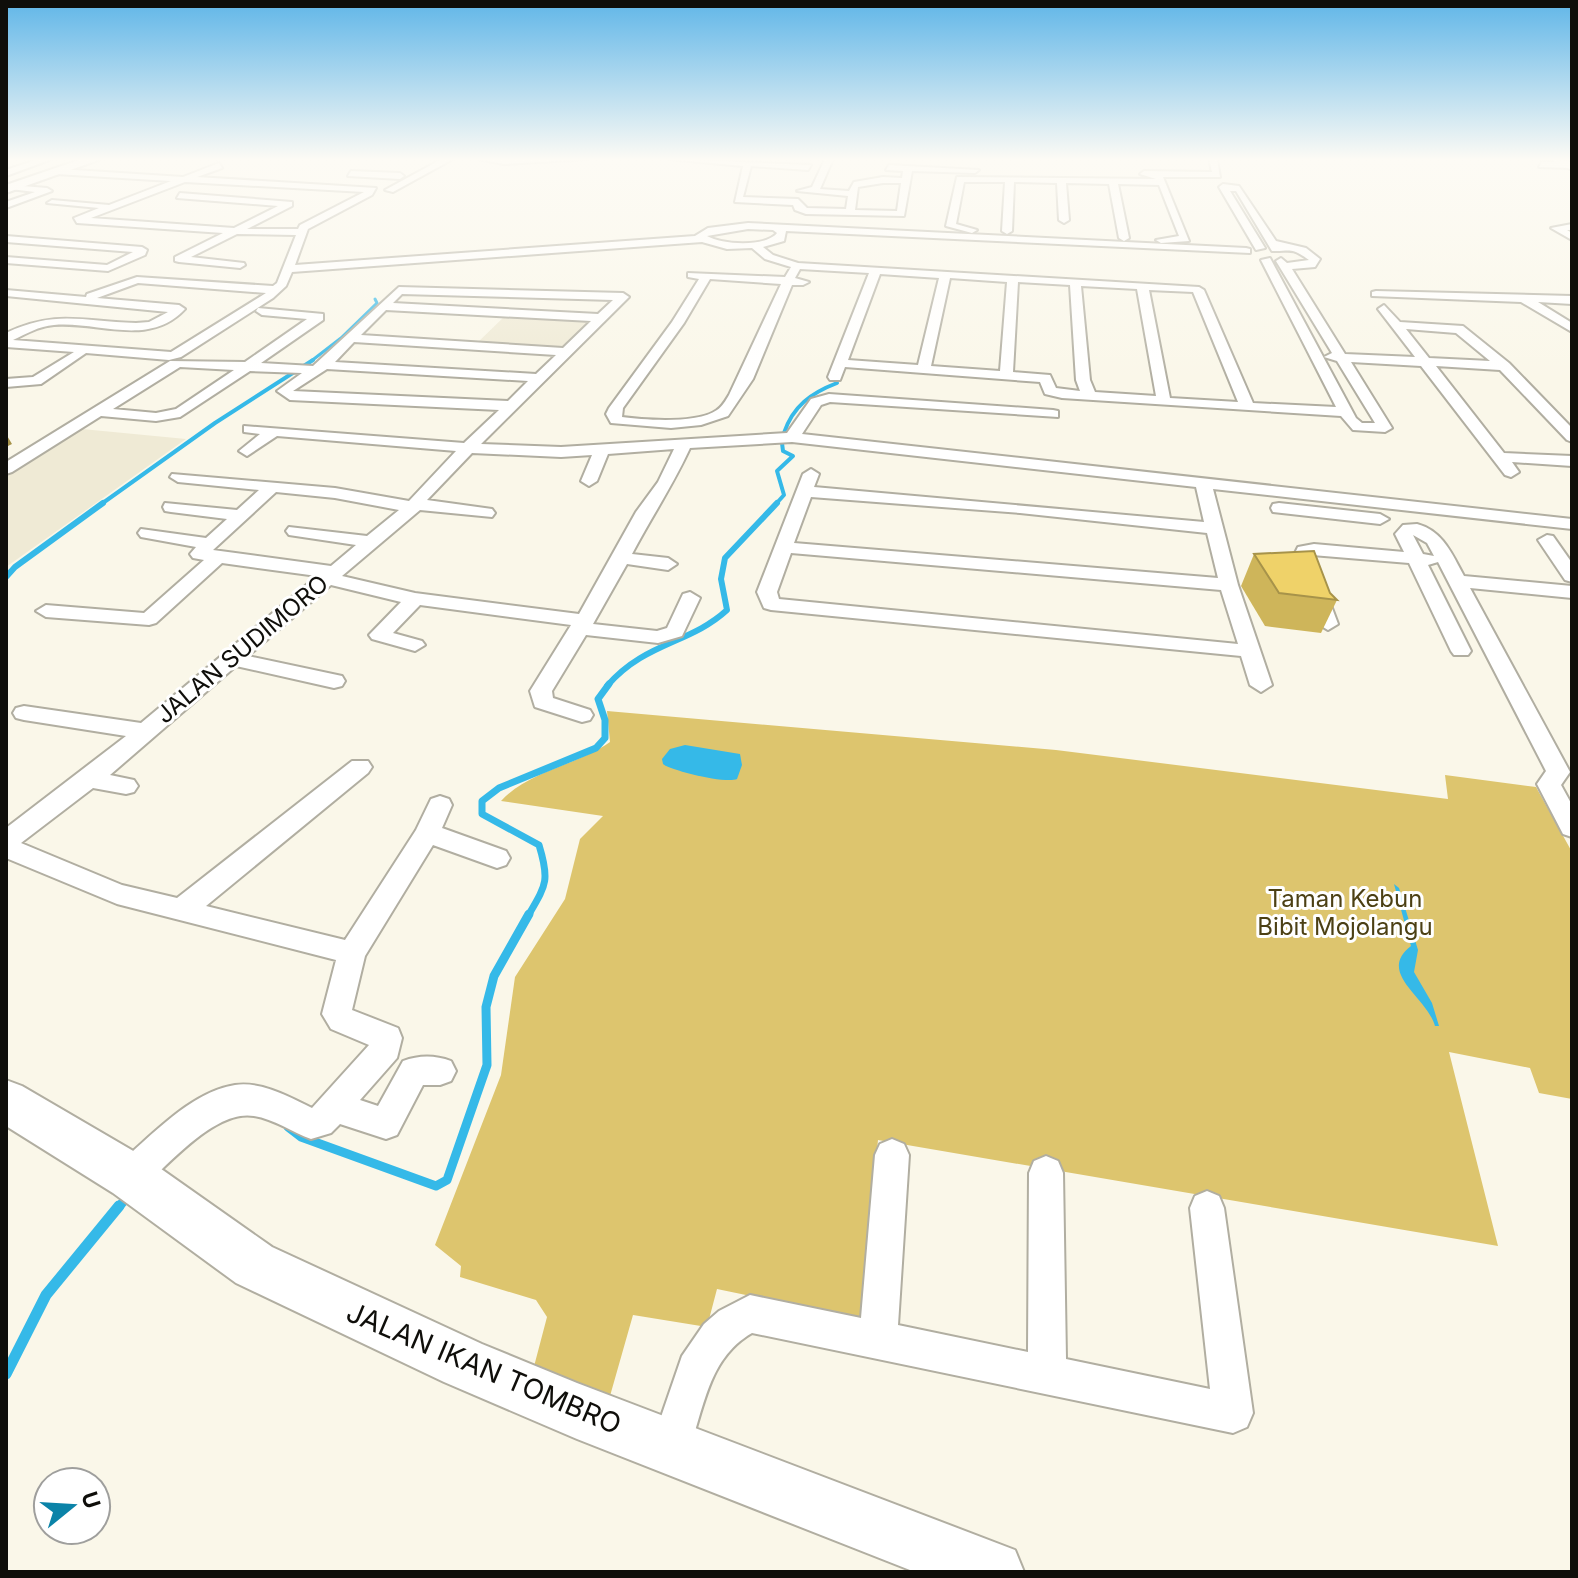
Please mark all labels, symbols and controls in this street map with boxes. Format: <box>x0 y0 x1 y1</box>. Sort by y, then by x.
street label: JALAN SUDIMORO <box>150 569 334 729</box>
park label: Taman Kebun Bibit Mojolangu <box>1257 884 1433 941</box>
street label: JALAN IKAN TOMBRO <box>341 1295 627 1441</box>
north arrow <box>32 1466 112 1546</box>
text: U <box>76 1488 106 1511</box>

